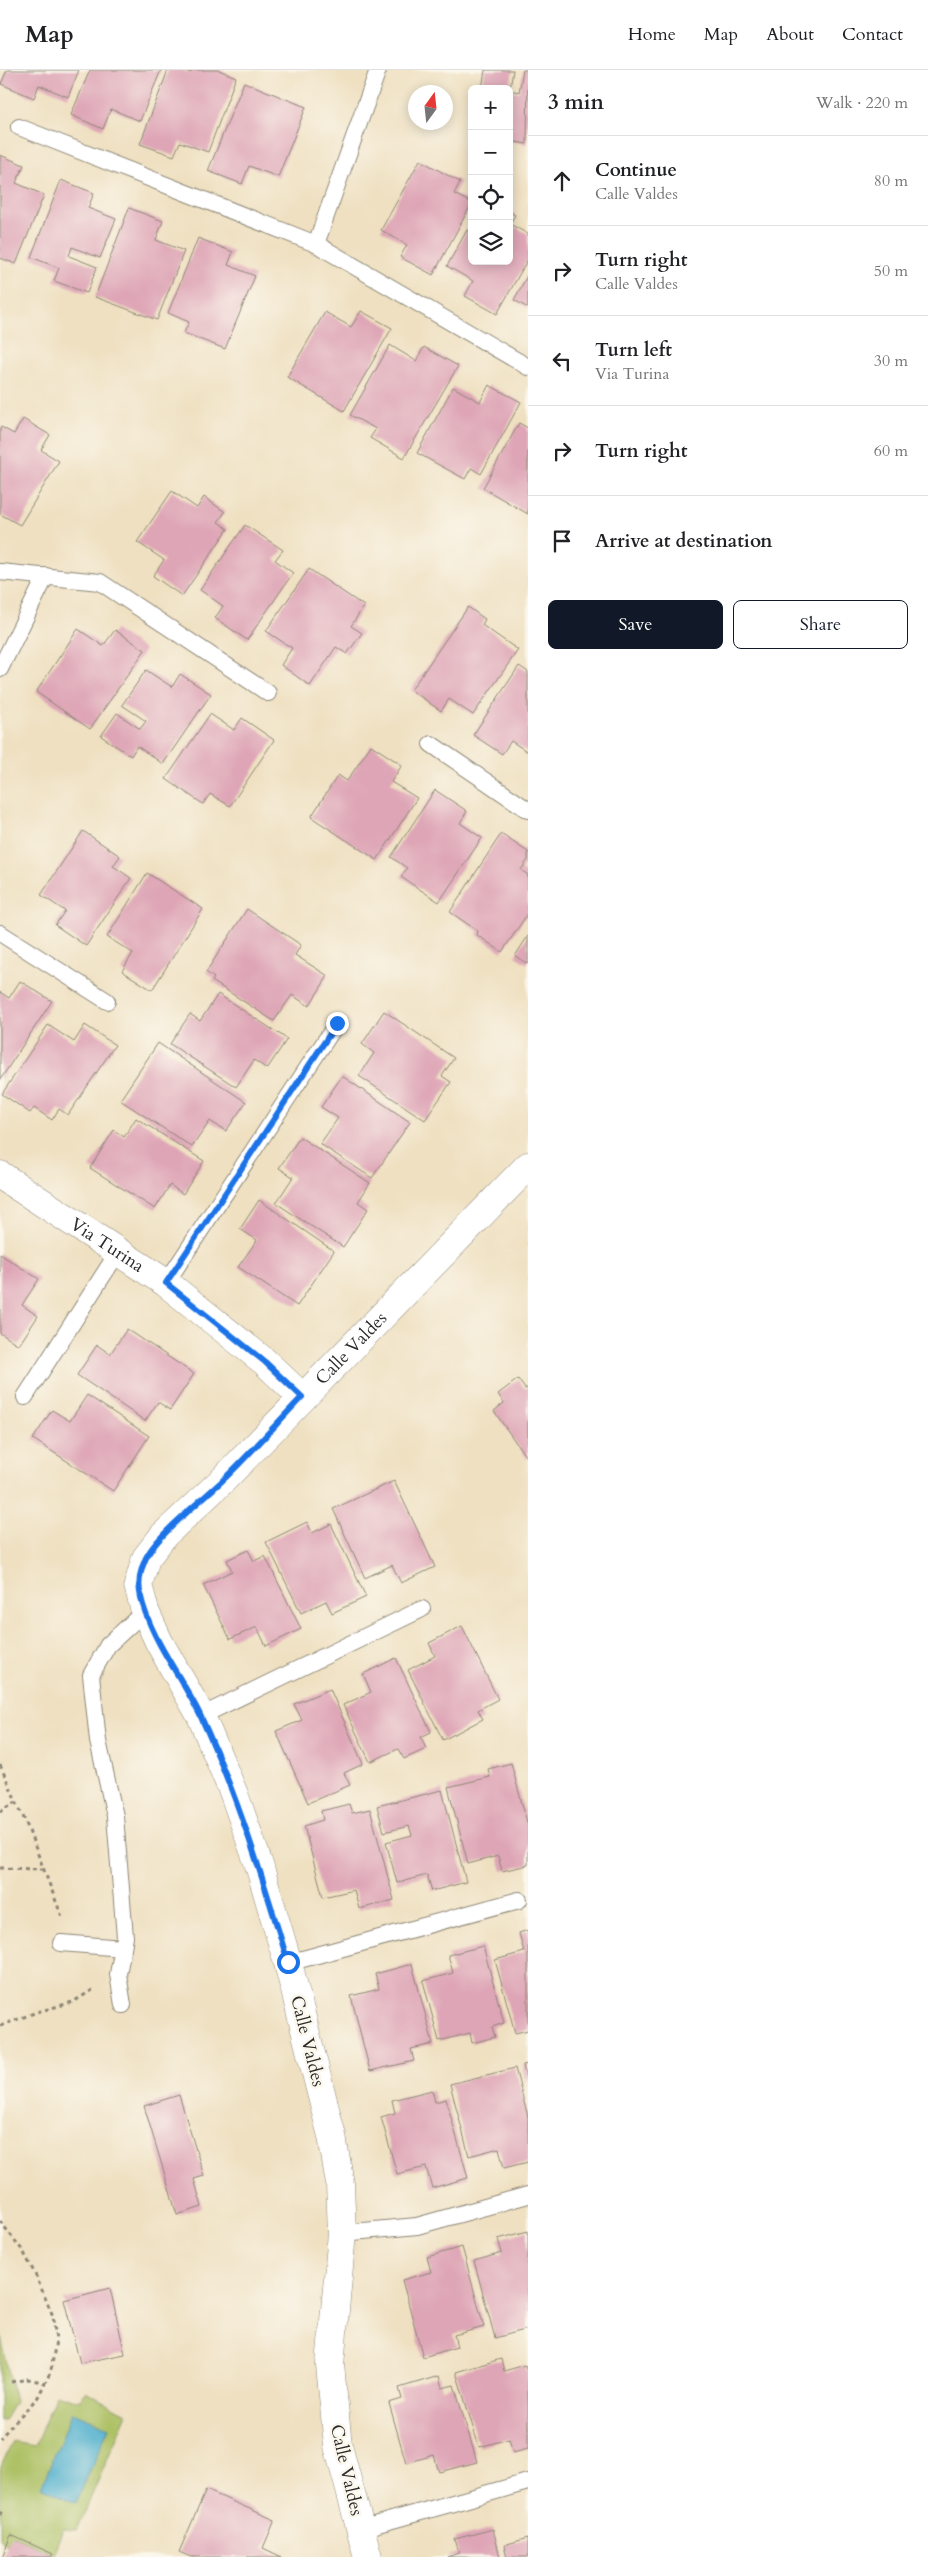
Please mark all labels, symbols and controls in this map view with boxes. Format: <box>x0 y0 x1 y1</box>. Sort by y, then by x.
text: Map <box>25 18 74 51</box>
text: Home <box>628 22 676 47</box>
text: Map <box>704 22 738 47</box>
text: About <box>766 22 814 47</box>
text: Contact <box>842 22 903 47</box>
north arrow <box>408 85 453 130</box>
map controls <box>468 85 513 265</box>
button: + <box>468 85 513 130</box>
text: 3 min <box>548 88 604 117</box>
text: Walk · 220 m <box>816 92 908 114</box>
button: − <box>468 130 513 175</box>
text: Continue <box>595 157 677 183</box>
icon: ahead <box>548 167 576 195</box>
text: 80 m <box>874 170 908 192</box>
button: locate <box>468 175 513 220</box>
text: Calle Valdes <box>595 183 678 205</box>
button: layers <box>468 220 513 265</box>
text: Turn right <box>595 247 687 273</box>
icon: right <box>548 257 576 285</box>
text: 50 m <box>874 260 908 282</box>
text: Calle Valdes <box>595 273 678 295</box>
text: Turn left <box>595 337 672 363</box>
icon: left <box>548 347 576 375</box>
text: 30 m <box>874 350 908 372</box>
text: Via Turina <box>595 363 669 385</box>
icon: right <box>548 437 576 465</box>
text: Turn right <box>595 438 687 464</box>
text: 60 m <box>874 440 908 462</box>
icon: arrive <box>548 527 576 555</box>
text: Arrive at destination <box>595 528 772 554</box>
button: Save <box>548 600 723 649</box>
button: Share <box>733 600 908 649</box>
route end <box>326 1012 349 1035</box>
street label: Via Turina <box>65 1212 149 1279</box>
street label: Calle Valdes <box>310 1306 393 1391</box>
route start <box>277 1951 300 1974</box>
street label: Calle Valdes <box>284 1993 331 2089</box>
street label: Calle Valdes <box>324 2422 369 2518</box>

